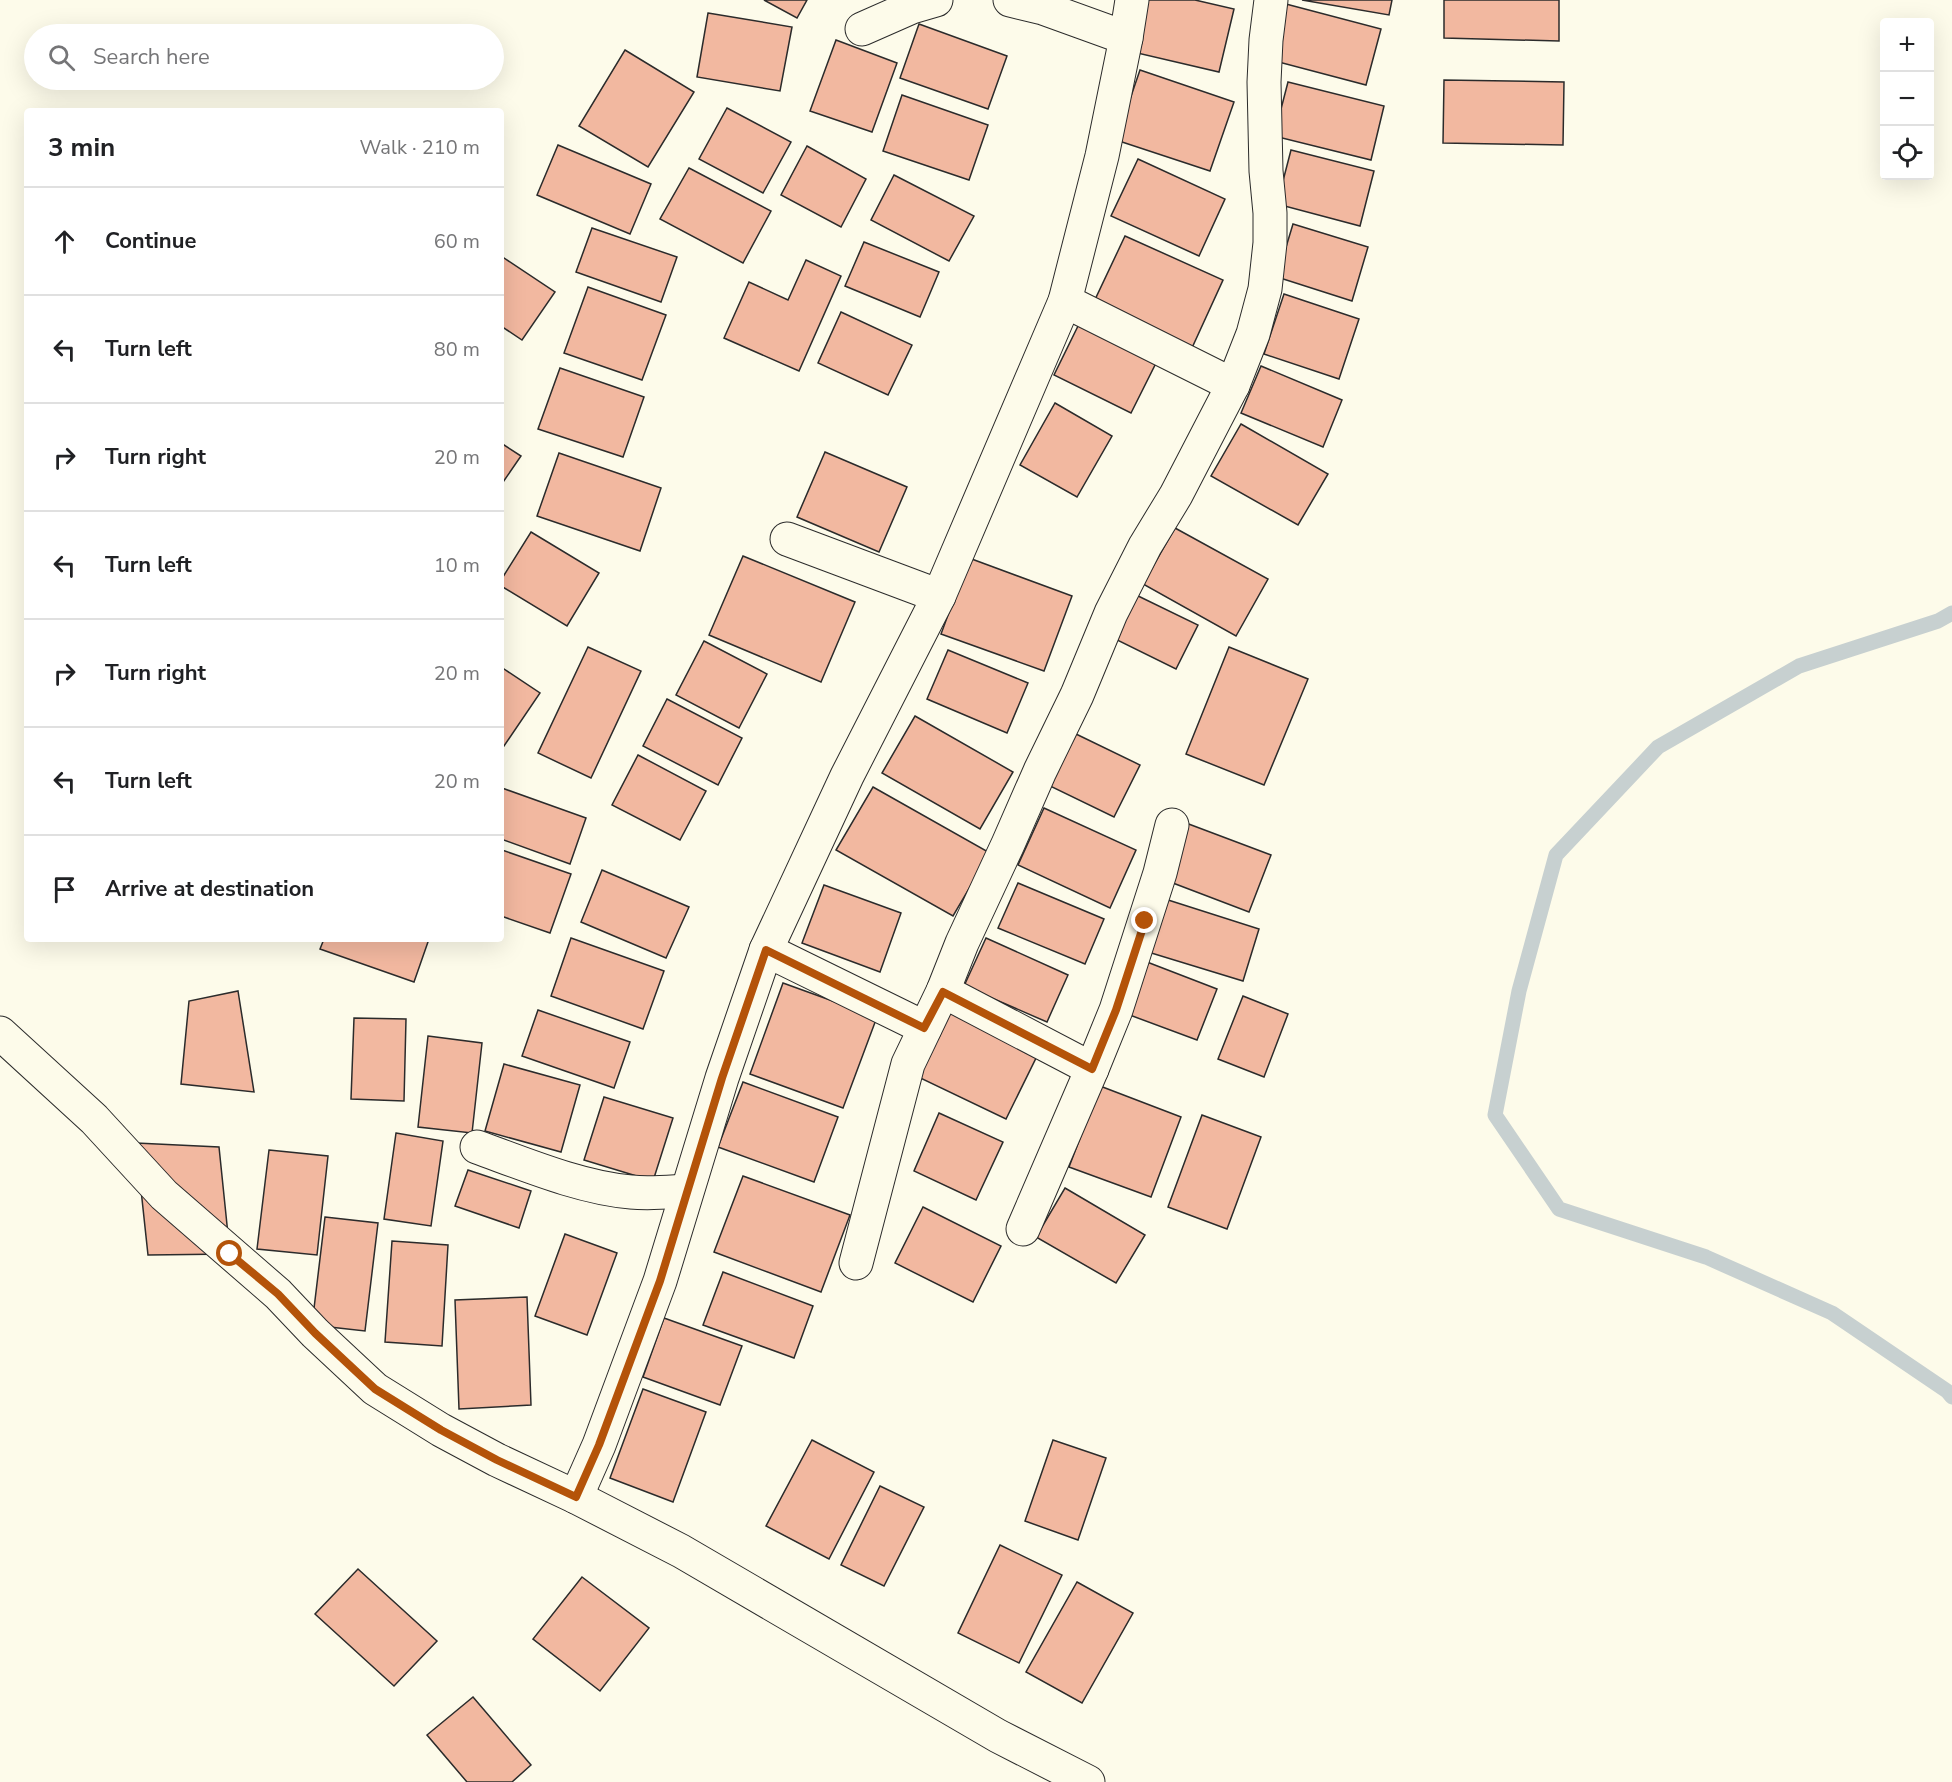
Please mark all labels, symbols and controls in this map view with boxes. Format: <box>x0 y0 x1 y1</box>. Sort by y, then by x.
map controls <box>1880 18 1934 180</box>
button: + <box>1880 18 1934 72</box>
search box <box>24 24 504 90</box>
icon: search <box>45 41 78 74</box>
text: Search here <box>93 42 210 72</box>
button: − <box>1880 72 1934 126</box>
button: locate <box>1880 126 1934 180</box>
text: 3 min <box>48 130 115 165</box>
text: Walk · 210 m <box>360 134 480 161</box>
icon: ahead <box>48 225 81 258</box>
text: Continue <box>105 226 196 256</box>
text: 60 m <box>434 228 480 255</box>
icon: left <box>48 333 81 366</box>
text: Turn left <box>105 334 192 364</box>
text: 80 m <box>434 336 480 363</box>
icon: right <box>48 441 81 474</box>
text: Turn right <box>105 442 206 472</box>
text: 20 m <box>434 444 480 471</box>
icon: left <box>48 549 81 582</box>
text: Turn left <box>105 550 192 580</box>
text: 10 m <box>434 552 480 579</box>
icon: right <box>48 657 81 690</box>
text: Turn right <box>105 658 206 688</box>
text: 20 m <box>434 660 480 687</box>
icon: left <box>48 765 81 798</box>
text: Turn left <box>105 766 192 796</box>
text: 20 m <box>434 768 480 795</box>
icon: arrive <box>48 873 81 906</box>
text: Arrive at destination <box>105 874 314 904</box>
route end <box>1131 907 1157 933</box>
route start <box>216 1240 242 1266</box>

